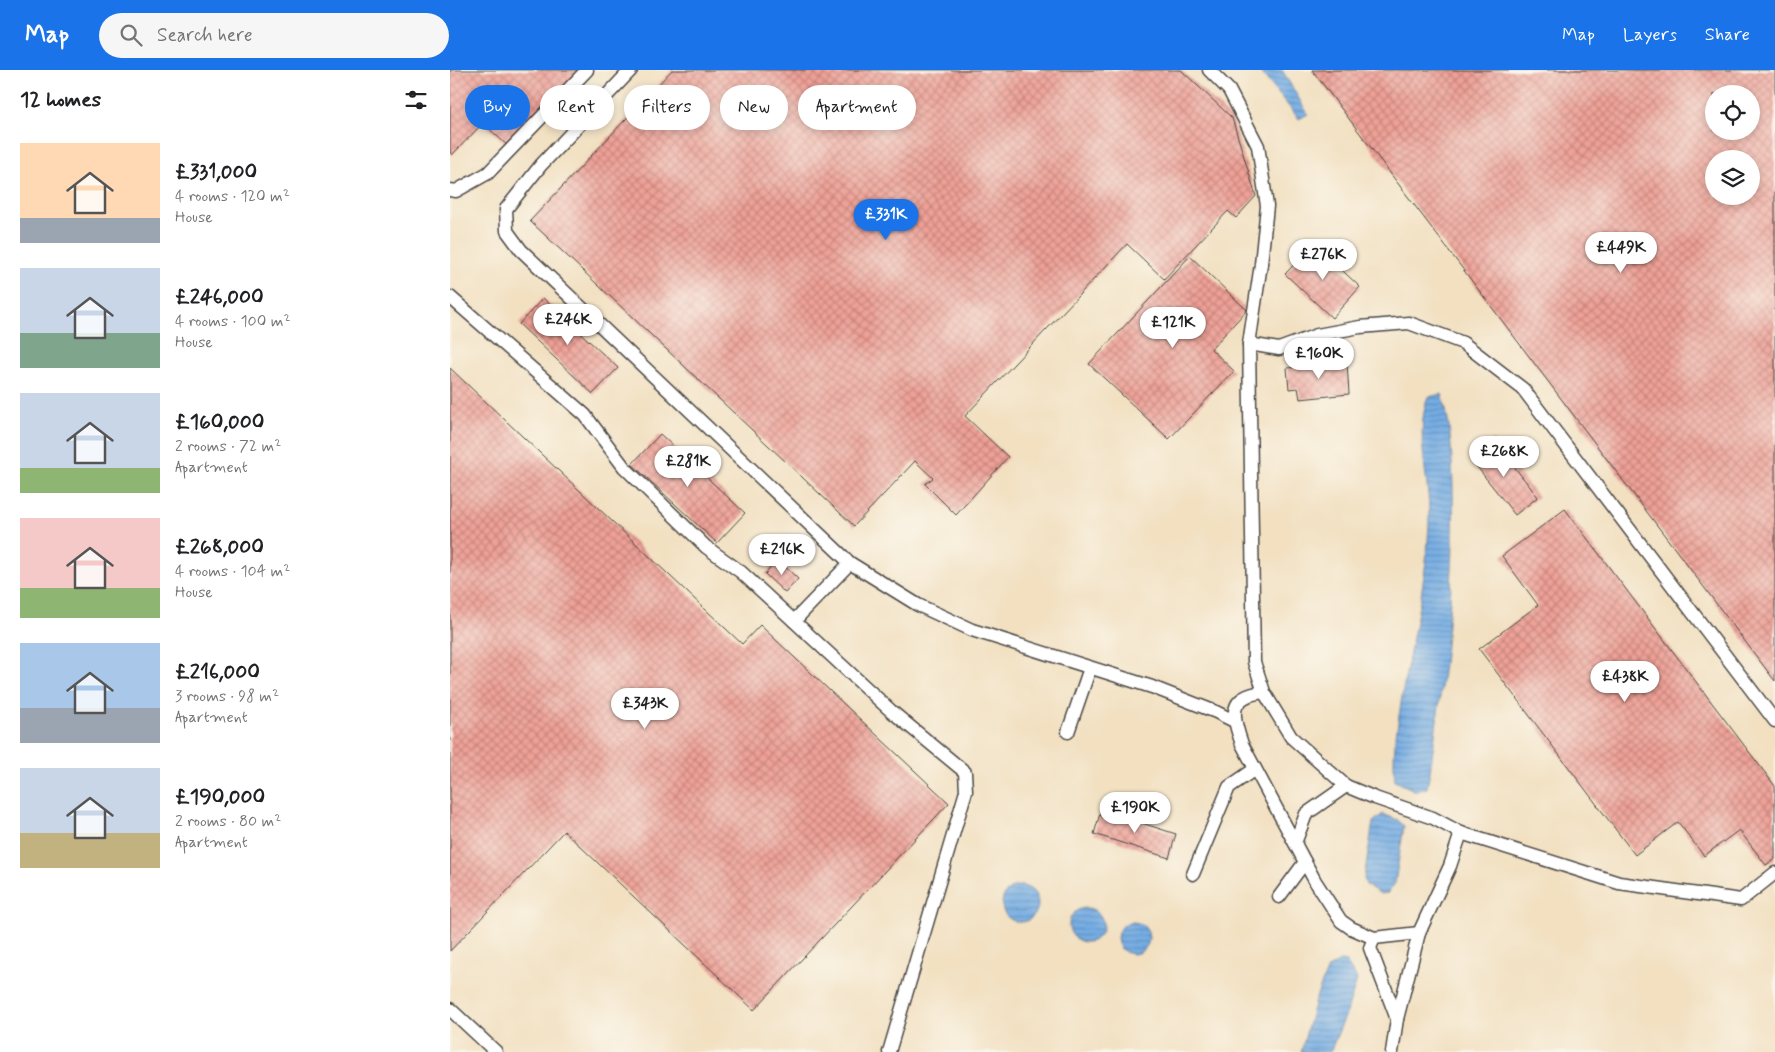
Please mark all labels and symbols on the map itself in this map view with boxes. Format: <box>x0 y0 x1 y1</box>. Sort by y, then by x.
pin: £331K <box>851 198 921 241</box>
pin: £449K <box>1586 232 1656 274</box>
pin: £276K <box>1288 238 1358 281</box>
pin: £246K <box>533 304 603 346</box>
pin: £121K <box>1138 306 1208 349</box>
pin: £160K <box>1284 338 1354 380</box>
pin: £268K <box>1469 436 1539 478</box>
pin: £281K <box>653 446 723 488</box>
pin: £216K <box>747 534 817 576</box>
pin: £438K <box>1590 660 1660 703</box>
pin: £343K <box>610 688 680 730</box>
pin: £190K <box>1100 792 1170 834</box>

